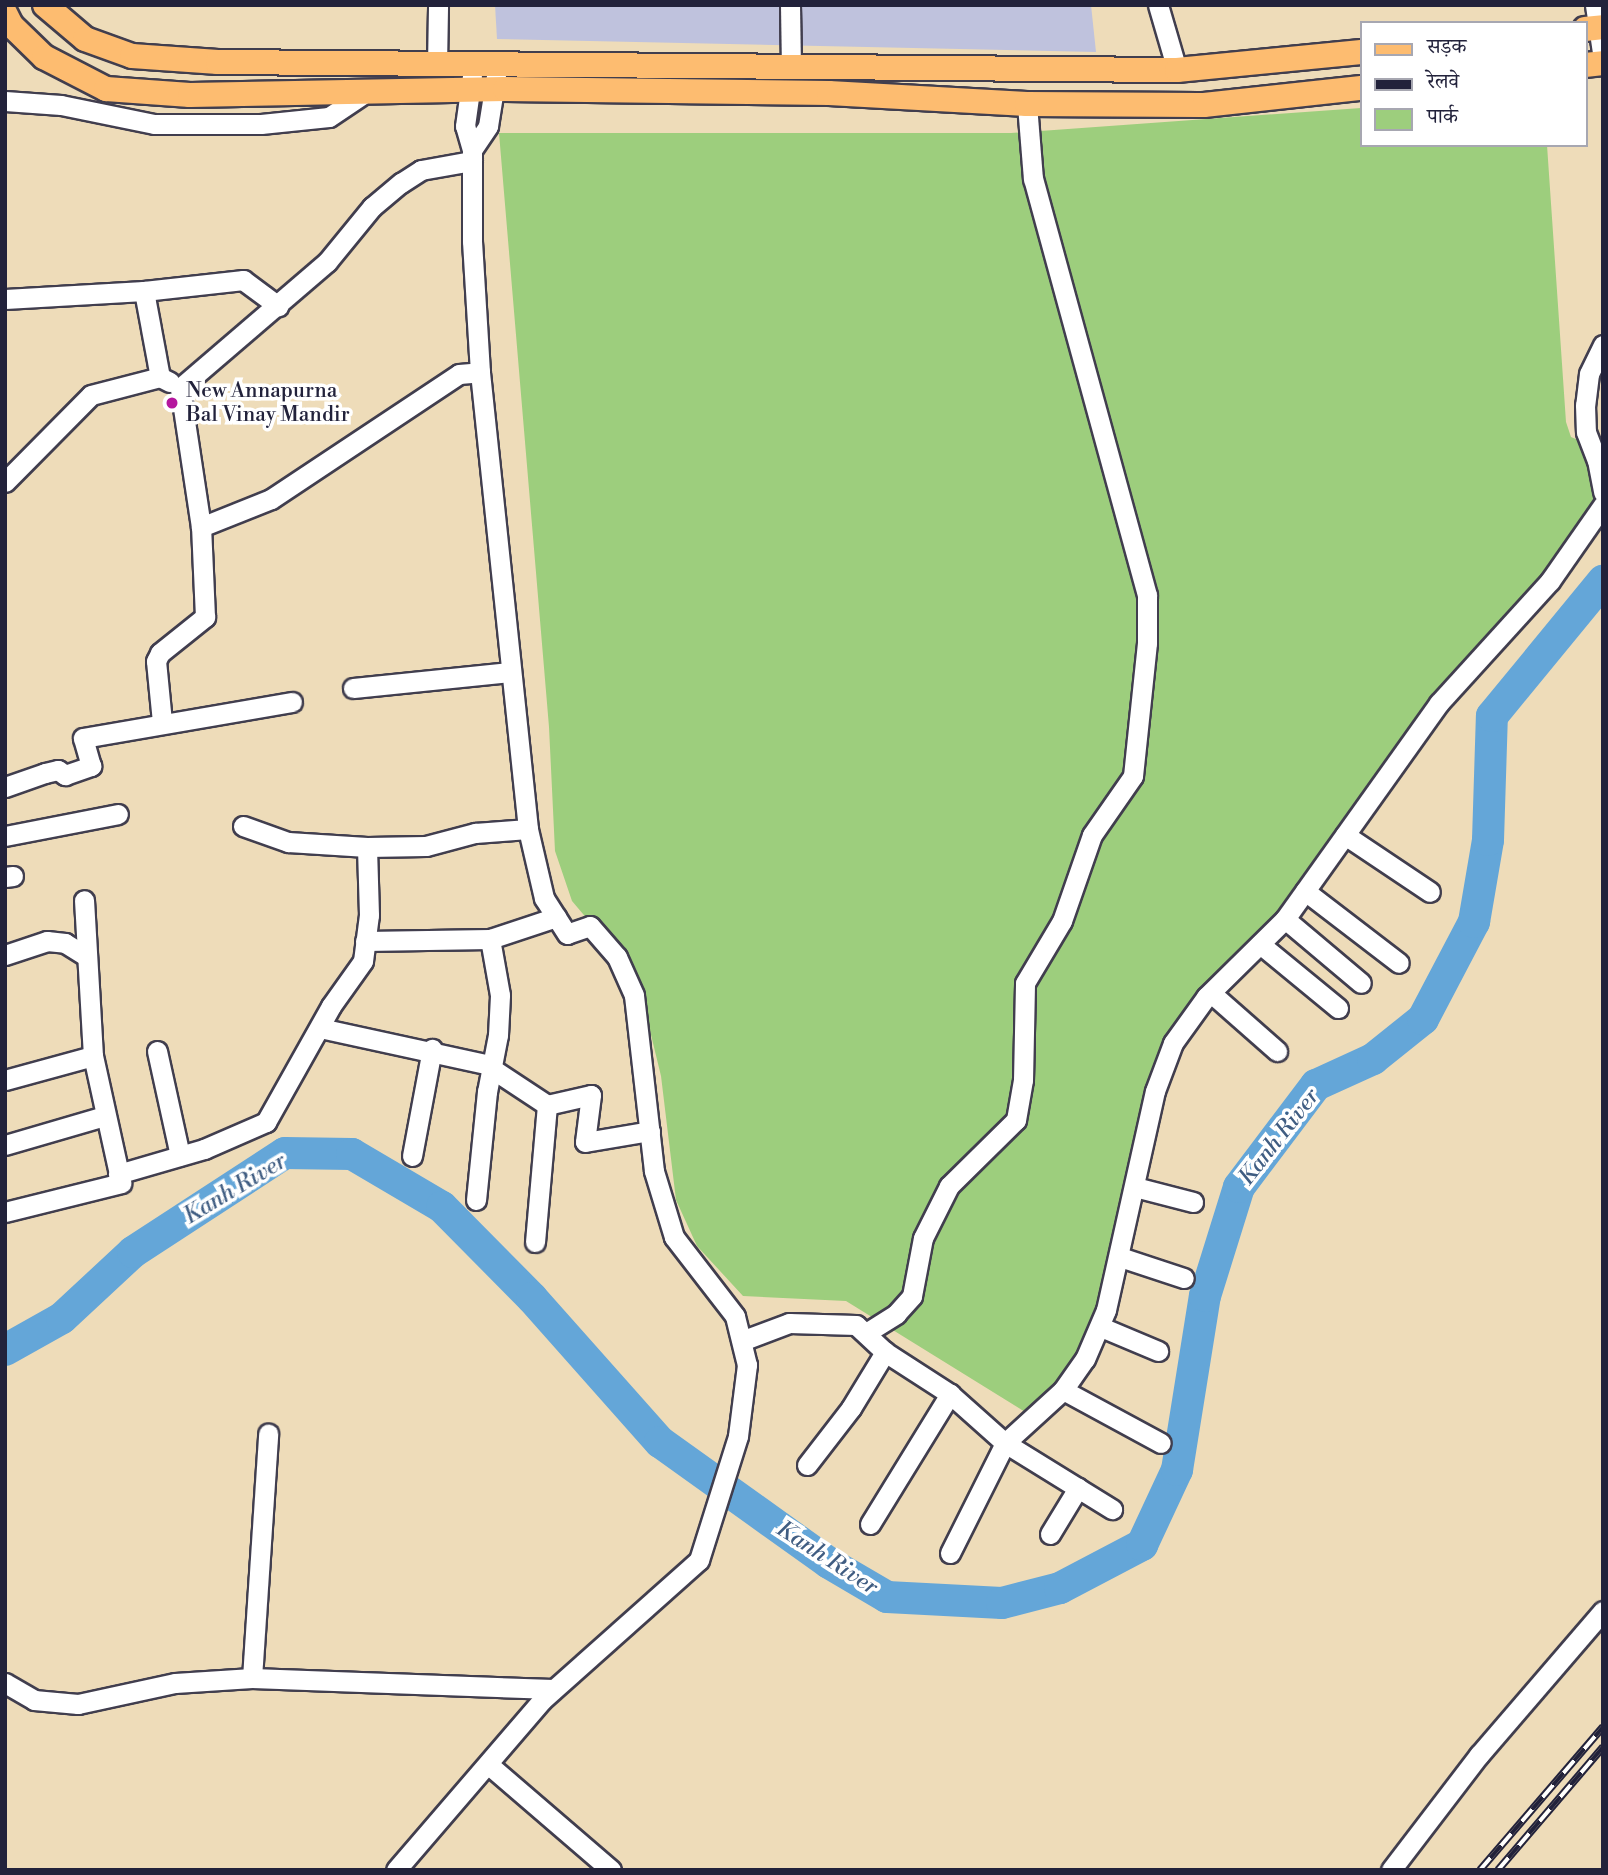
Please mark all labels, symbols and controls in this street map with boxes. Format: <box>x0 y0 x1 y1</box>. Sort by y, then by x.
legend <box>1360 21 1587 147</box>
text: सड़क <box>1427 34 1466 60</box>
text: रेलवे <box>1427 69 1459 95</box>
text: पार्क <box>1427 104 1458 130</box>
place label: New Annapurna Bal Vinay Mandir <box>186 378 350 428</box>
marker: New Annapurna Bal Vinay Mandir <box>164 395 180 411</box>
water label: Kanh River <box>1233 1083 1325 1191</box>
water label: Kanh River <box>179 1148 291 1230</box>
water label: Kanh River <box>771 1515 883 1601</box>

